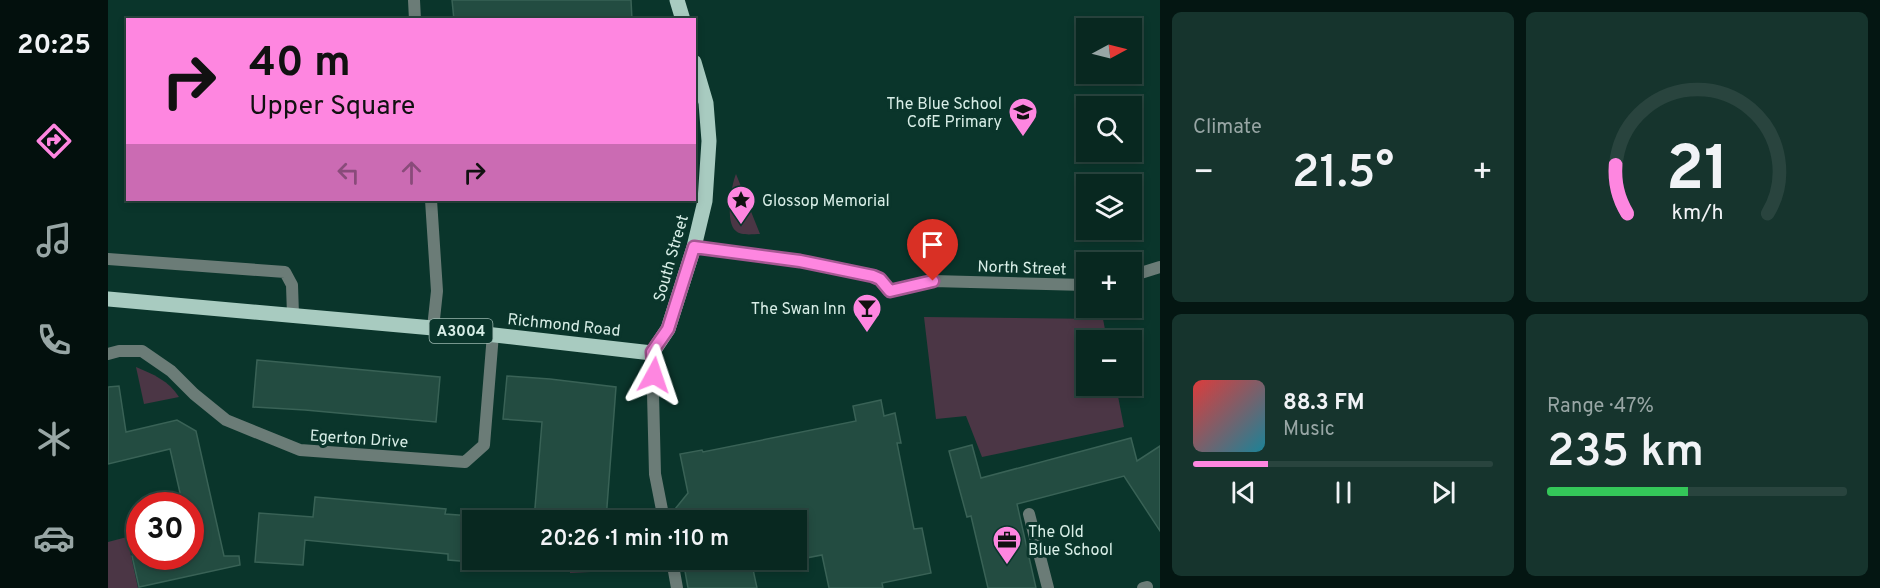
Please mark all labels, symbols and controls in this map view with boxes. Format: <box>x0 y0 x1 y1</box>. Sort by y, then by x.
north arrow <box>1076 18 1142 84</box>
map controls <box>1076 18 1142 396</box>
text: 20:25 <box>17 29 91 63</box>
text: 40 m <box>249 38 351 91</box>
icon: right <box>150 42 228 120</box>
text: Upper Square <box>249 90 415 124</box>
place label: The Blue School CofE Primary <box>886 95 1002 133</box>
school or university icon: The Blue School CofE Primary <box>1007 96 1039 138</box>
button: search <box>1076 96 1142 162</box>
text: Climate <box>1193 115 1262 141</box>
icon: directions <box>33 120 75 162</box>
text: 21 <box>1665 133 1729 212</box>
text: 21.5° <box>1292 146 1394 203</box>
text: − <box>1193 153 1214 195</box>
text: + <box>1472 153 1493 195</box>
icon: left <box>332 156 365 189</box>
icon: ahead <box>395 156 428 189</box>
icon: right <box>458 156 491 189</box>
button: layers <box>1076 174 1142 240</box>
place icon: Glossop Memorial <box>725 184 757 226</box>
place label: Glossop Memorial <box>762 192 890 212</box>
text: km/h <box>1671 200 1723 227</box>
street label: South Street <box>650 213 694 304</box>
icon: music <box>33 219 75 261</box>
pin <box>907 219 958 281</box>
icon: arrive <box>916 228 949 261</box>
button: + <box>1076 252 1142 318</box>
street label: North Street <box>977 257 1067 281</box>
bar icon: The Swan Inn <box>851 292 883 334</box>
place label: The Swan Inn <box>751 300 846 320</box>
street label: Richmond Road <box>506 310 621 342</box>
icon: phone <box>33 319 75 361</box>
road number: A3004 <box>430 319 493 343</box>
button: − <box>1076 330 1142 396</box>
position arrow <box>622 343 686 407</box>
text: 88.3 FM <box>1283 390 1365 417</box>
text: Range · 47% <box>1547 394 1654 420</box>
text: Music <box>1283 417 1335 443</box>
icon: climate <box>33 418 75 460</box>
text: 235 km <box>1547 425 1704 482</box>
street label: Egerton Drive <box>309 427 409 453</box>
icon: previous <box>1227 476 1260 509</box>
icon: pause <box>1327 476 1360 509</box>
icon: next <box>1427 476 1460 509</box>
speed limit sign: 30 <box>126 492 204 570</box>
icon: car <box>33 517 75 559</box>
place label: The Old Blue School <box>1028 523 1113 561</box>
office icon: The Old Blue School <box>991 524 1023 566</box>
text: 20:26 · 1 min · 110 m <box>540 526 729 553</box>

